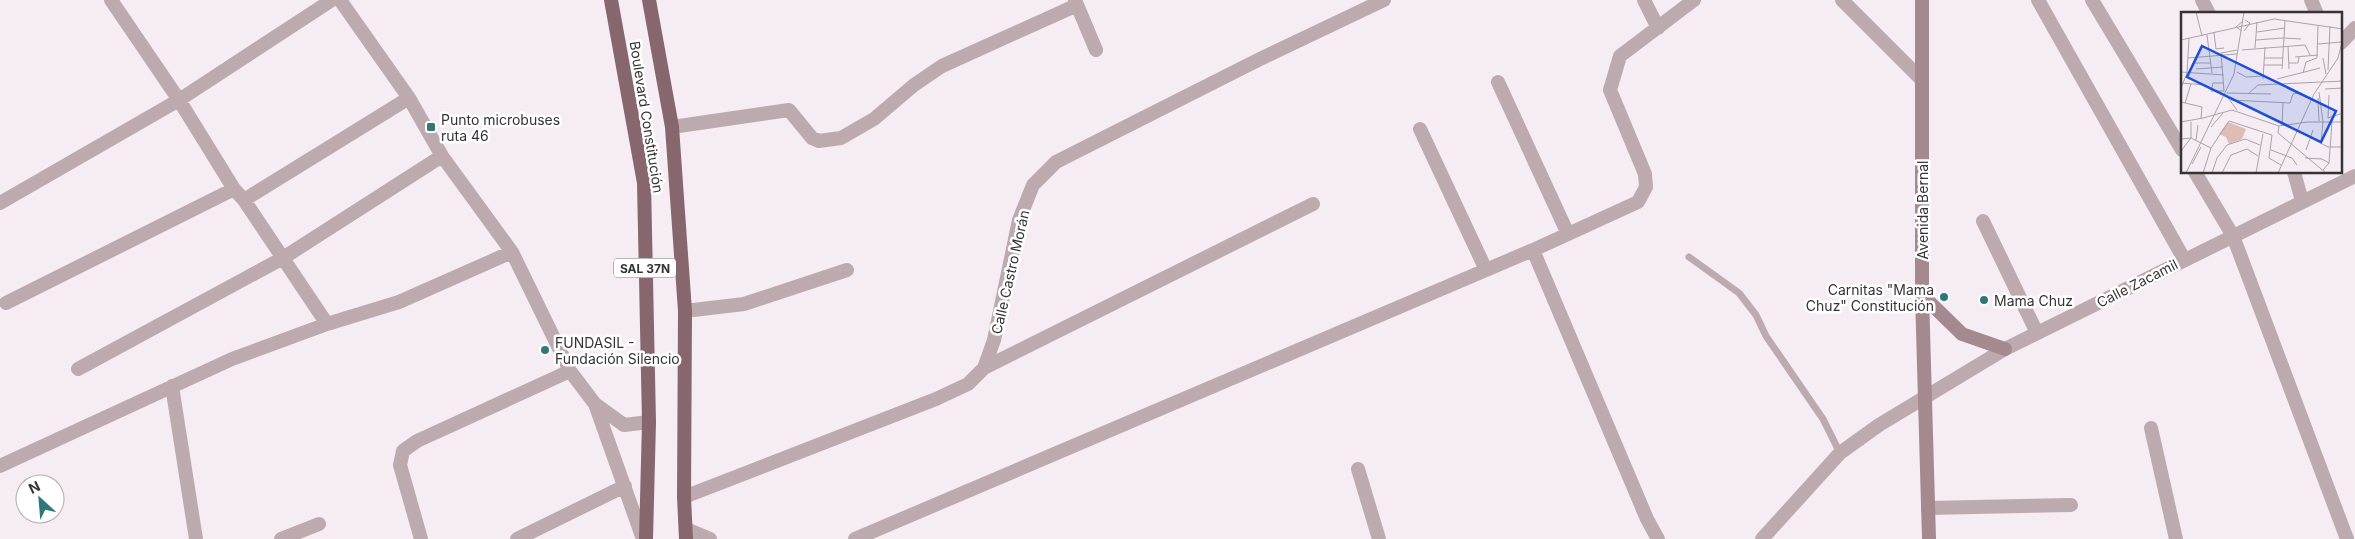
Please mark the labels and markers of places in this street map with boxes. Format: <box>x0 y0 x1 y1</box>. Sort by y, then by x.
place label: Punto microbuses ruta 46 <box>441 111 560 144</box>
marker: Punto microbuses ruta 46 <box>425 121 437 133</box>
place label: Carnitas "Mama Chuz" Constitución <box>1806 281 1934 314</box>
marker: Carnitas "Mama Chuz" Constitución <box>1938 291 1950 303</box>
place label: Mama Chuz <box>1994 292 2073 309</box>
marker: Mama Chuz <box>1978 294 1990 306</box>
place label: FUNDASIL - Fundación Silencio <box>555 334 680 367</box>
marker: FUNDASIL - Fundación Silencio <box>539 344 551 356</box>

